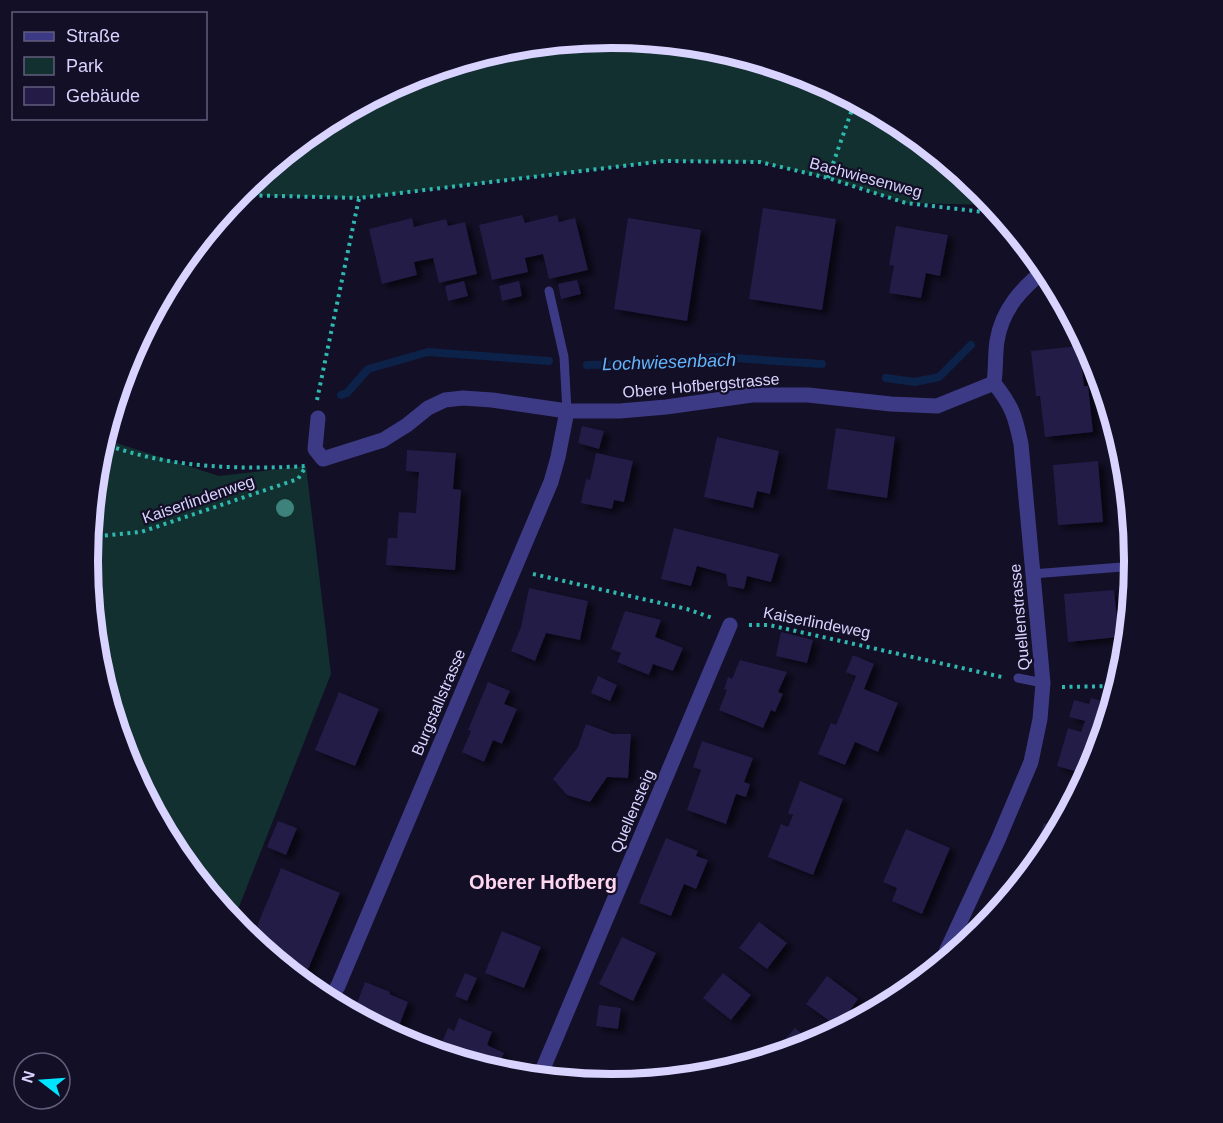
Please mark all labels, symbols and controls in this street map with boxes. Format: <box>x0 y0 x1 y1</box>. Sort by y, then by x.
legend <box>12 12 207 120</box>
text: Straße <box>66 26 120 46</box>
text: Park <box>66 56 104 76</box>
text: Gebäude <box>66 86 140 106</box>
street label: Bachwiesenweg <box>808 154 924 201</box>
water label: Lochwiesenbach <box>602 350 736 374</box>
street label: Obere Hofbergstrasse <box>622 370 780 401</box>
street label: Kaiserlindenweg <box>140 472 256 527</box>
street label: Quellenstrasse <box>1006 563 1033 671</box>
street label: Kaiserlindeweg <box>762 604 872 641</box>
street label: Burgstallstrasse <box>408 646 469 758</box>
street label: Quellensteig <box>607 767 658 855</box>
district label: Oberer Hofberg <box>469 871 617 893</box>
north arrow <box>12 1051 72 1111</box>
text: N <box>18 1069 38 1085</box>

